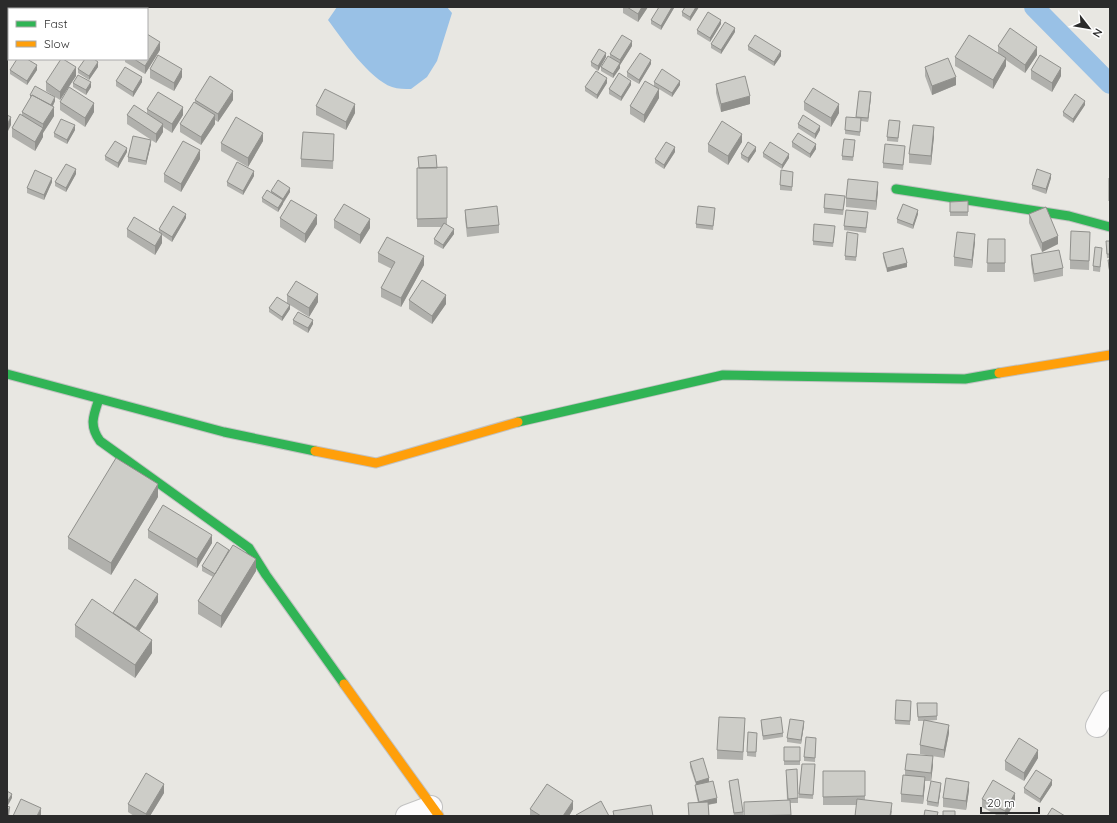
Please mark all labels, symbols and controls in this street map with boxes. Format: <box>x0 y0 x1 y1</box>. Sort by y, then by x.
legend <box>8 8 148 60</box>
north arrow <box>1069 8 1109 48</box>
text: Fast <box>44 16 68 31</box>
text: N <box>1089 26 1106 40</box>
text: Slow <box>44 36 70 51</box>
scale bar <box>981 789 1039 815</box>
text: 20 m <box>987 795 1015 810</box>

